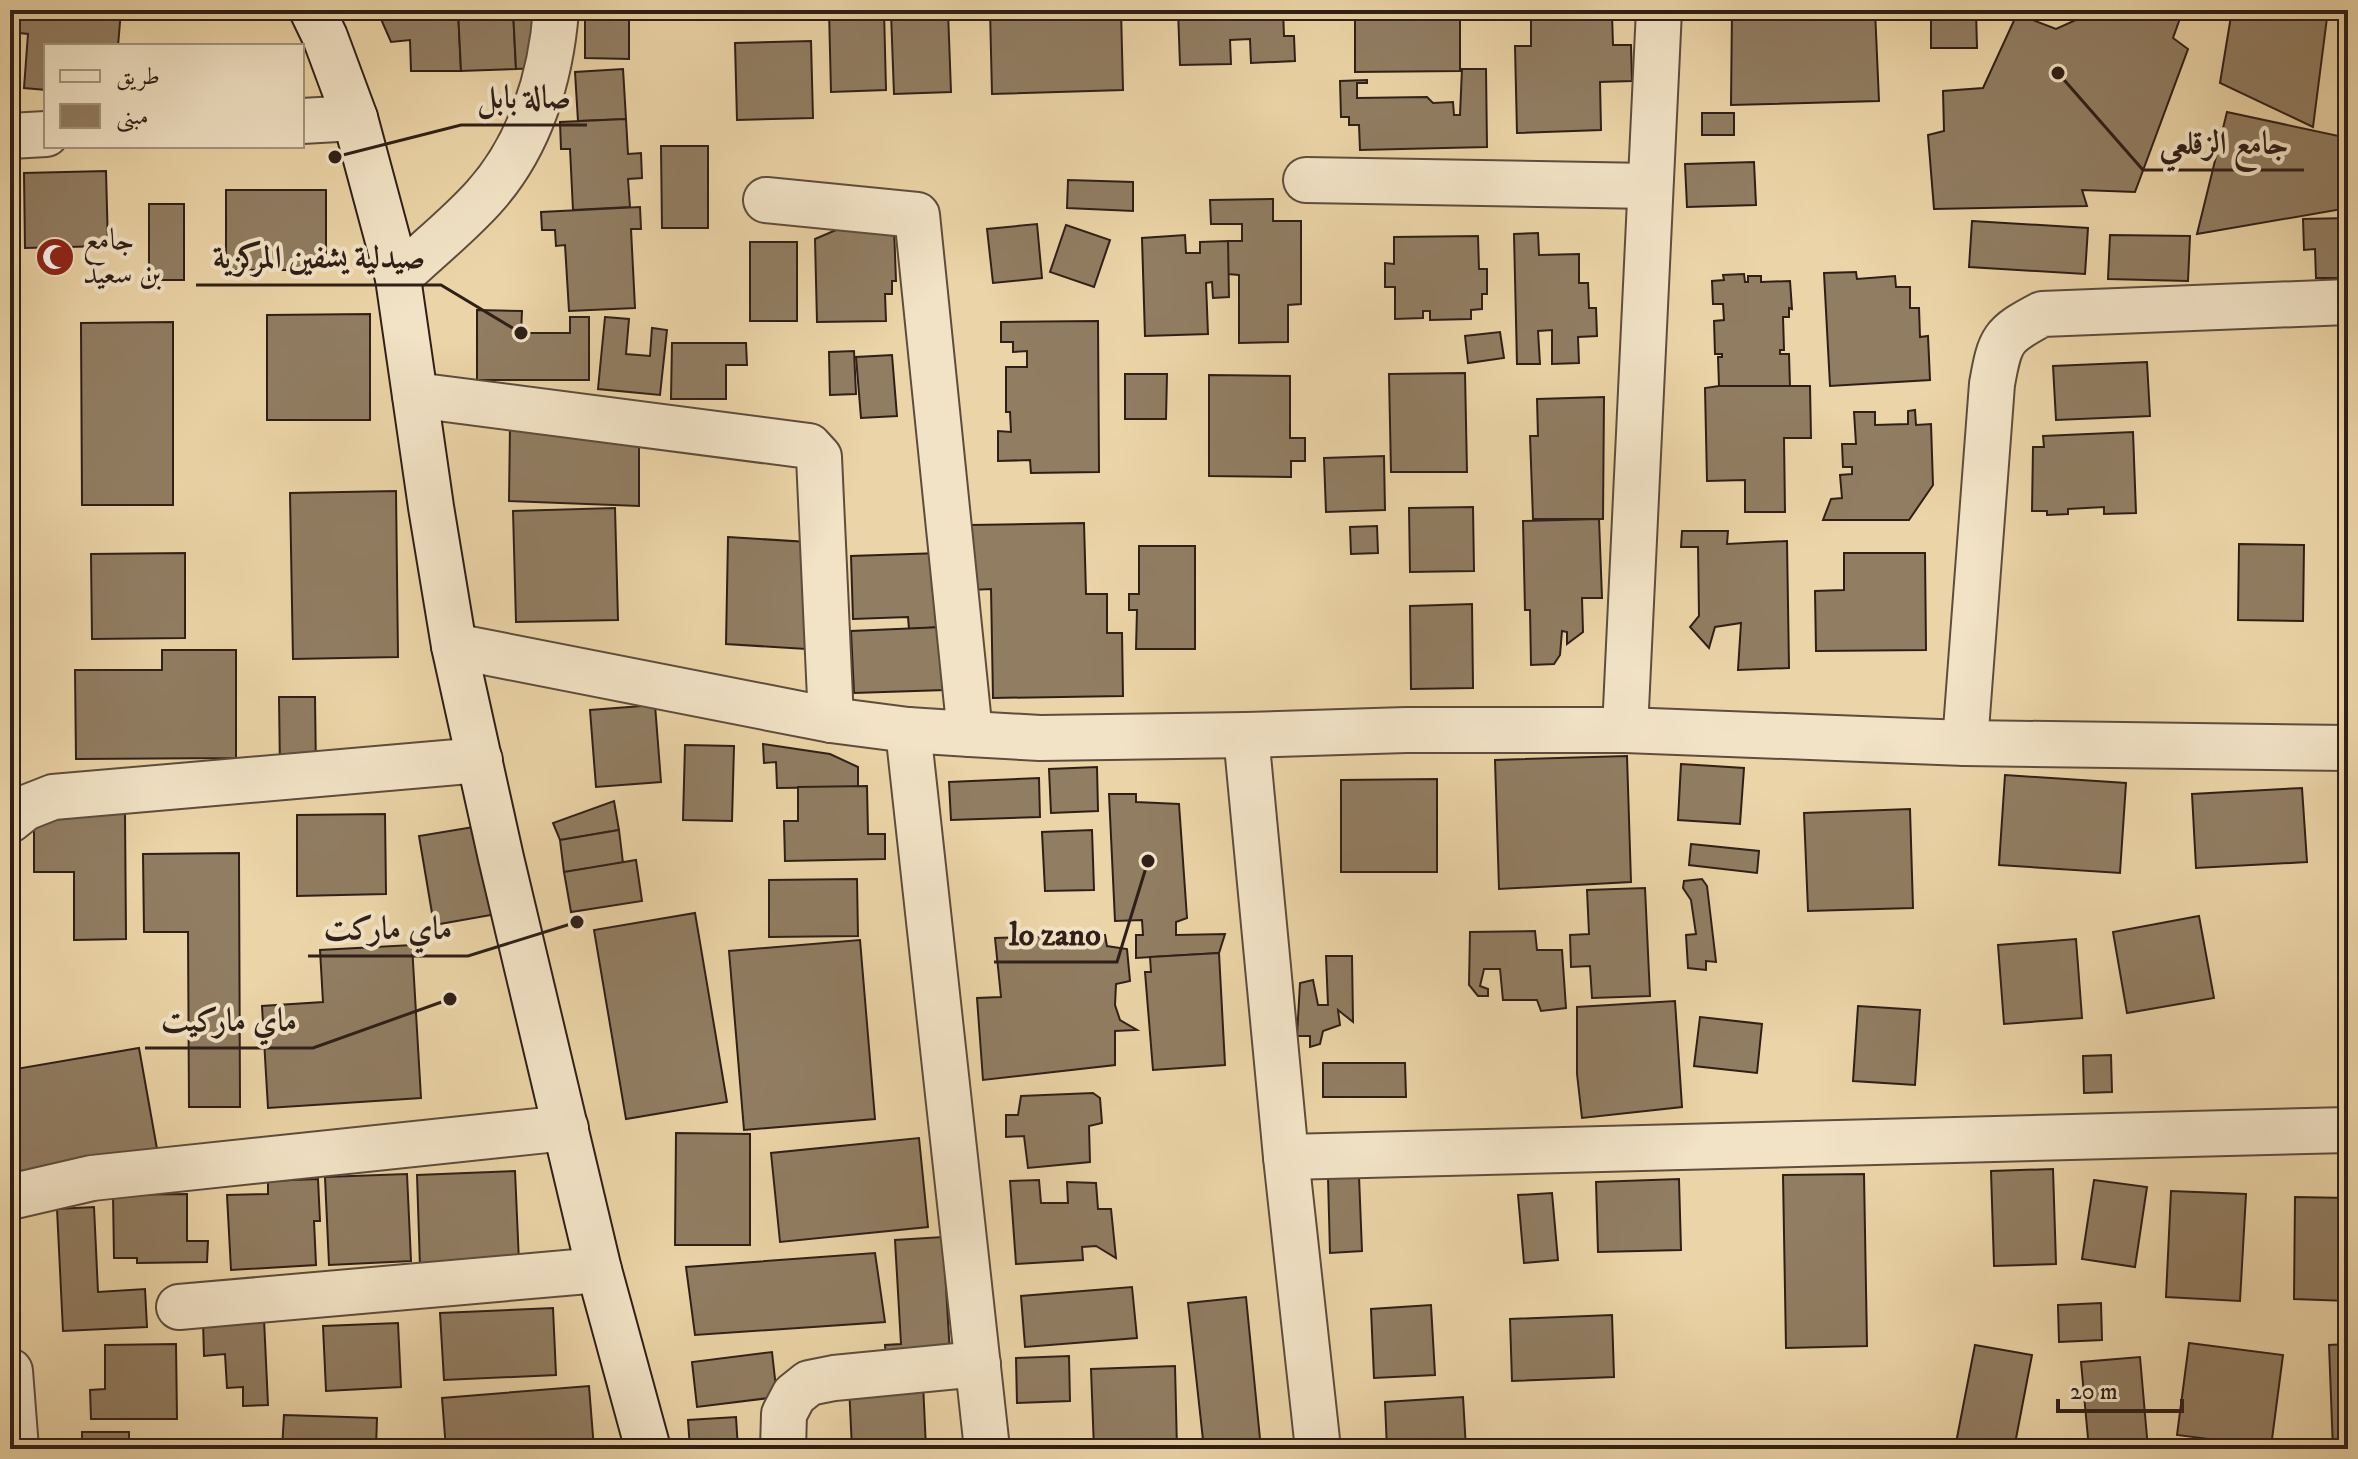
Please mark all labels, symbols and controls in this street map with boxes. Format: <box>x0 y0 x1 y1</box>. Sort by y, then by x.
legend <box>44 44 304 148</box>
text: طريق <box>116 62 160 92</box>
callout: صالة بابل <box>461 69 587 125</box>
text: صالة بابل <box>477 79 571 120</box>
text: مبنى <box>116 102 149 133</box>
callout: جامع الزقلعي <box>2143 114 2304 170</box>
text: جامع الزقلعي <box>2160 125 2288 173</box>
place label: جامع بن سعيد <box>83 222 162 293</box>
callout: صيدلية يشفين المركزية <box>196 229 441 285</box>
mosque icon: جامع بن سعيد <box>34 236 76 278</box>
text: صيدلية يشفين المركزية <box>213 239 425 279</box>
callout: ماي ماركت <box>308 900 468 956</box>
callout: lo zano <box>994 906 1117 962</box>
text: ماي ماركت <box>324 910 452 954</box>
text: lo zano <box>1008 916 1101 956</box>
callout: ماي ماركيت <box>145 992 313 1048</box>
text: ماي ماركيت <box>161 1002 297 1046</box>
scale bar <box>2058 1363 2182 1413</box>
text: 20 m <box>2070 1377 2118 1407</box>

